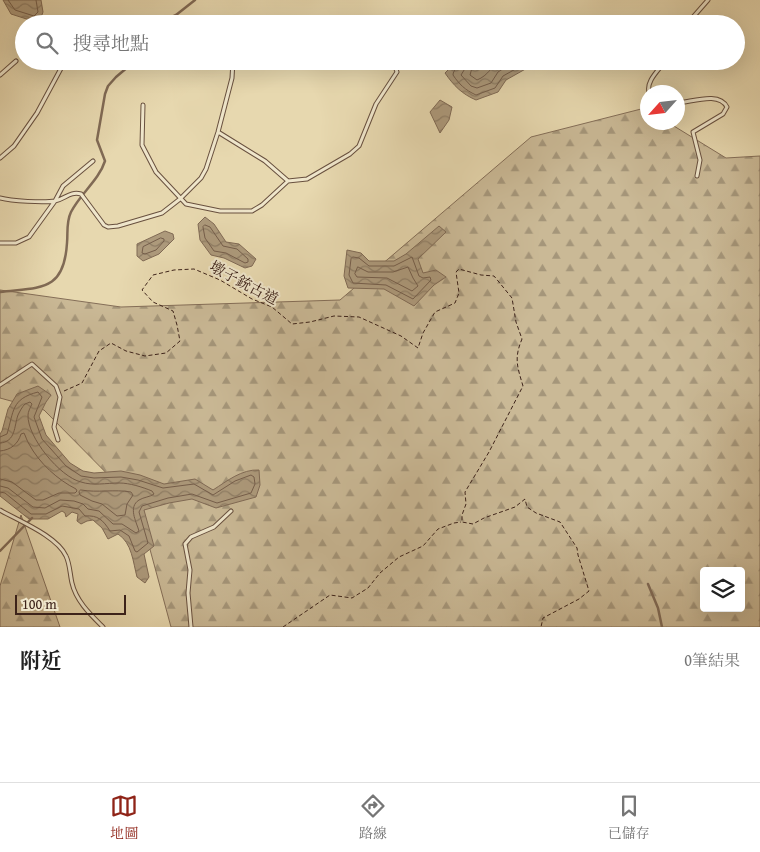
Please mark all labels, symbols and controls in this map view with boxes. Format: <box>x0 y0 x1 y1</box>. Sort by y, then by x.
search box <box>15 15 745 70</box>
icon: search <box>33 29 61 57</box>
text: 搜尋地點 <box>73 29 149 57</box>
north arrow <box>640 85 685 130</box>
street label: 墩子銃古道 <box>206 256 282 309</box>
map controls <box>700 567 745 612</box>
button: layers <box>700 567 745 612</box>
scale bar <box>15 592 126 615</box>
text: 100 m <box>22 594 57 614</box>
text: 附近 <box>20 645 62 676</box>
text: 0筆結果 <box>684 648 740 672</box>
tab: 地圖 <box>110 792 138 843</box>
tab: 路線 <box>359 792 387 843</box>
tab: 已儲存 <box>608 792 650 843</box>

